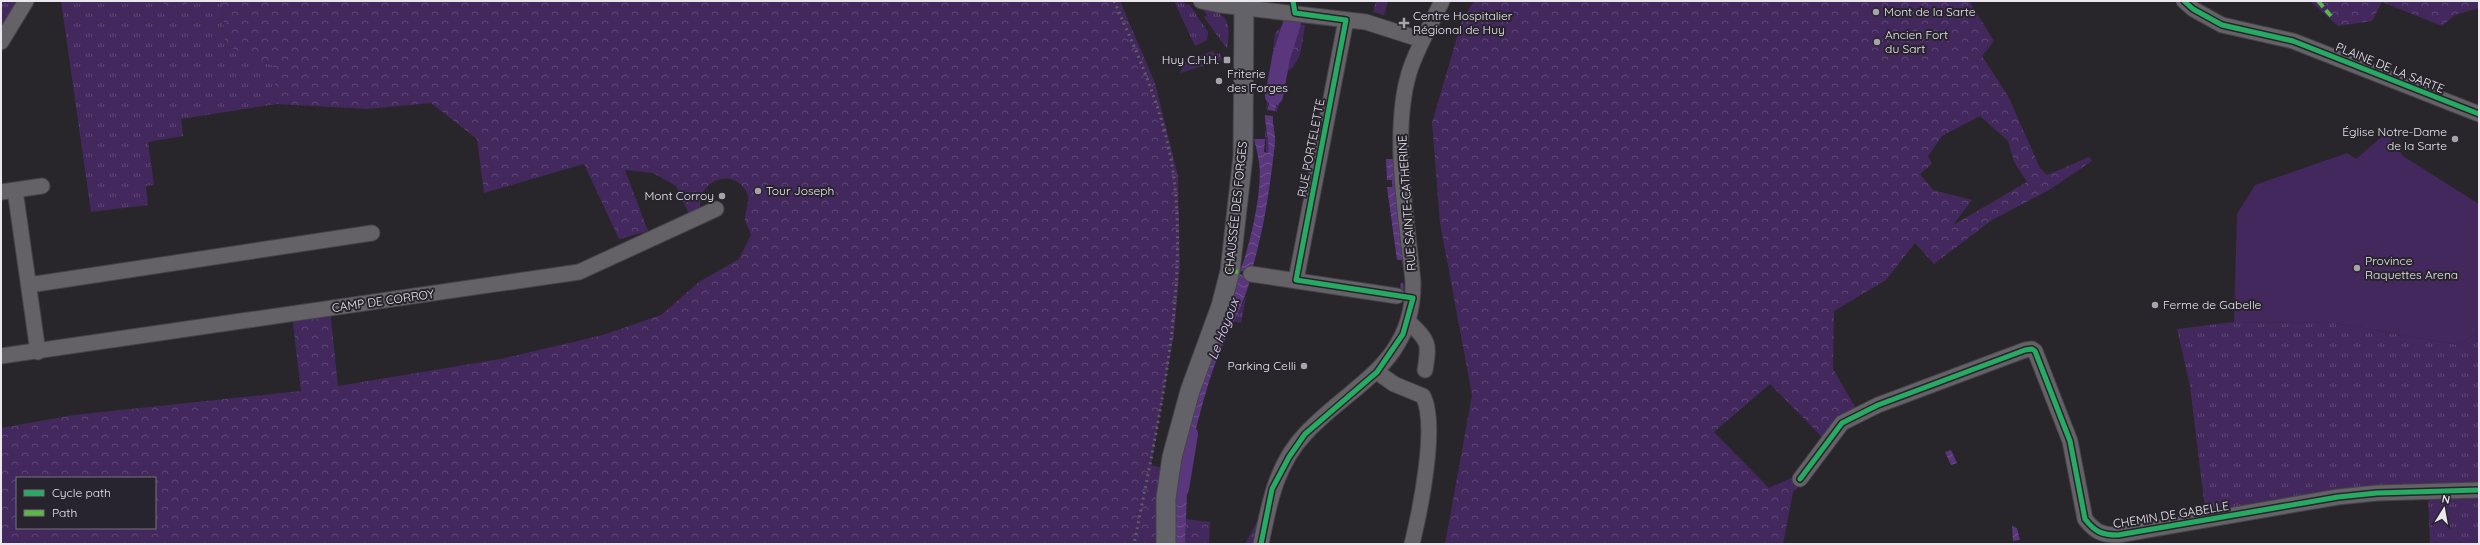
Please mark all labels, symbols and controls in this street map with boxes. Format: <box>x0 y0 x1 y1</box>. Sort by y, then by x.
place label: Mont de la Sarte <box>1884 4 1976 19</box>
marker: Mont de la Sarte <box>1871 7 1881 17</box>
place label: Centre Hospitalier Régional de Huy <box>1413 8 1513 37</box>
marker: Centre Hospitalier Régional de Huy <box>1398 17 1410 29</box>
place label: Ancien Fort du Sart <box>1885 27 1948 56</box>
marker: Ancien Fort du Sart <box>1872 37 1882 47</box>
street label: PLAINE DE LA SARTE <box>2334 39 2447 96</box>
place label: Huy C.H.H. <box>1162 52 1219 67</box>
marker: Huy C.H.H. <box>1222 55 1232 65</box>
place label: Friterie des Forges <box>1227 66 1288 95</box>
marker: Friterie des Forges <box>1214 76 1224 86</box>
street label: RUE PORTELETTE <box>1294 97 1327 198</box>
place label: Église Notre-Dame de la Sarte <box>2342 124 2447 153</box>
marker: Église Notre-Dame de la Sarte <box>2450 134 2460 144</box>
street label: RUE SAINTE-CATHERINE <box>1394 135 1419 271</box>
street label: CHAUSSÉE DES FORGES <box>1221 140 1250 275</box>
place label: Tour Joseph <box>766 183 834 198</box>
marker: Tour Joseph <box>753 186 763 196</box>
place label: Mont Corroy <box>644 188 714 203</box>
marker: Mont Corroy <box>717 191 727 201</box>
place label: Province Raquettes Arena <box>2365 253 2458 282</box>
marker: Province Raquettes Arena <box>2352 263 2362 273</box>
street label: CAMP DE CORROY <box>331 286 435 315</box>
water label: Le Hoyoux <box>1204 295 1243 362</box>
place label: Ferme de Gabelle <box>2163 297 2262 312</box>
marker: Ferme de Gabelle <box>2150 300 2160 310</box>
place label: Parking Celli <box>1228 358 1296 373</box>
marker: Parking Celli <box>1299 361 1309 371</box>
legend <box>16 477 156 529</box>
text: Cycle path <box>52 485 111 500</box>
north arrow <box>2424 489 2464 529</box>
text: N <box>2441 492 2451 507</box>
street label: CHEMIN DE GABELLE <box>2112 498 2230 531</box>
text: Path <box>52 505 77 520</box>

